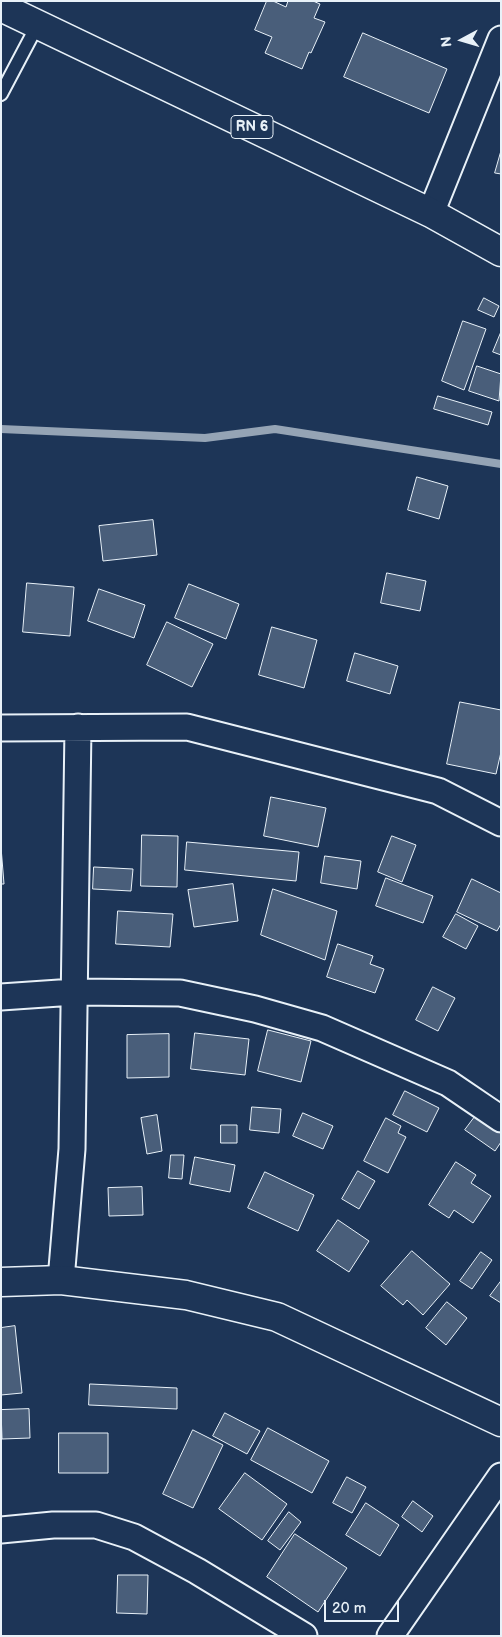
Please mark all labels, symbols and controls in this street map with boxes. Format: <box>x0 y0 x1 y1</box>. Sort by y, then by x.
north arrow <box>437 15 487 65</box>
text: N <box>438 36 456 48</box>
road number: RN 6 <box>231 115 273 138</box>
scale bar <box>327 1590 402 1622</box>
text: 20 m <box>332 1599 366 1618</box>

